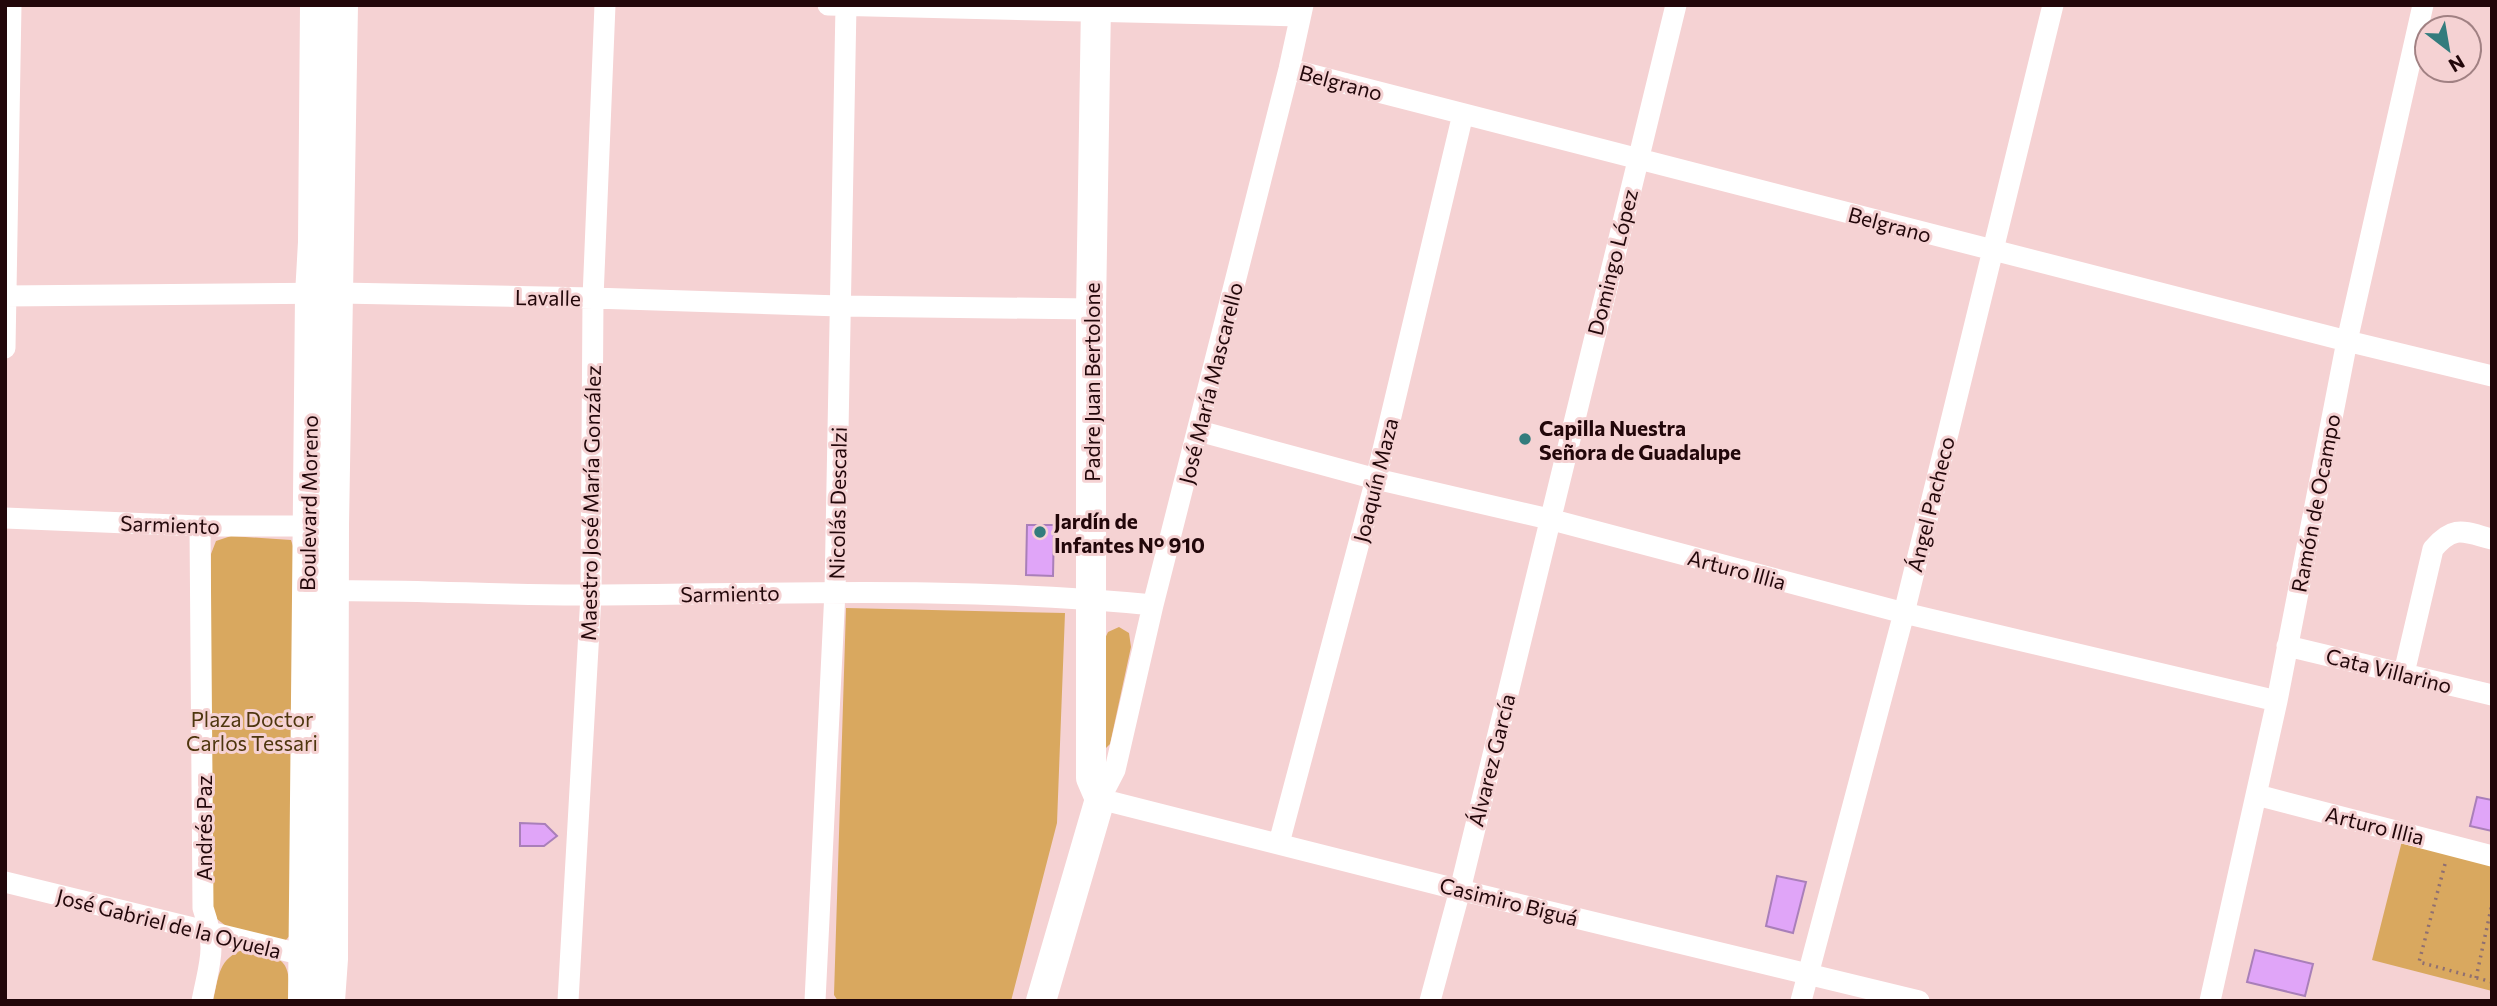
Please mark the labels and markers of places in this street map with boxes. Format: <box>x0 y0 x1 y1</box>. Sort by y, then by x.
place label: Capilla Nuestra Señora de Guadalupe <box>1539 415 1741 464</box>
marker: Capilla Nuestra Señora de Guadalupe <box>1517 431 1533 447</box>
place label: Jardín de Infantes N° 910 <box>1054 508 1205 557</box>
marker: Jardín de Infantes N° 910 <box>1032 524 1048 540</box>

